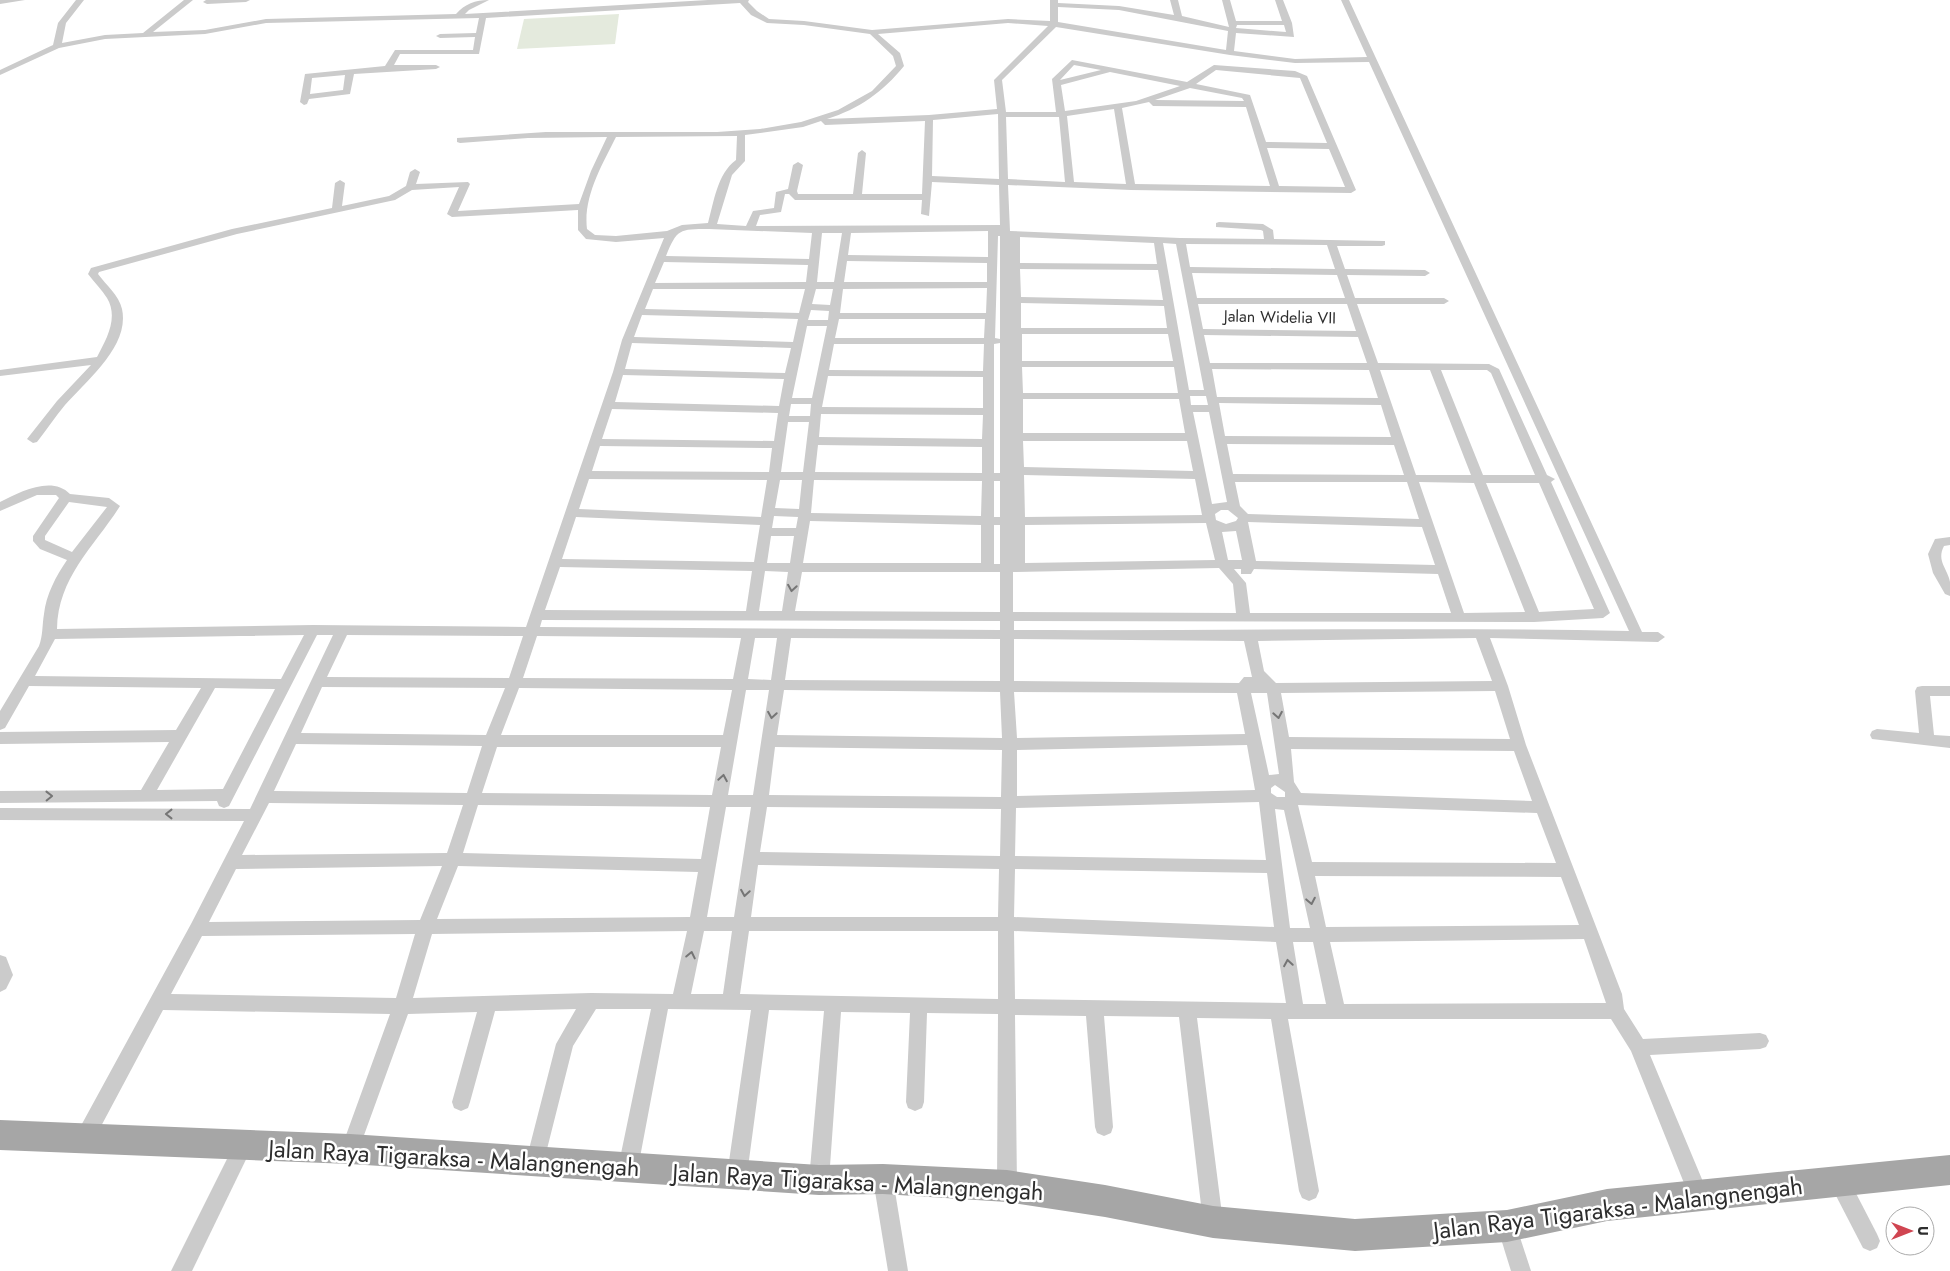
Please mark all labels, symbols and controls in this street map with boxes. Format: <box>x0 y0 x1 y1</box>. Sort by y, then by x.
street label: Jalan Widelia VII <box>1222 304 1336 329</box>
one-way arrow <box>787 584 798 592</box>
one-way arrow <box>768 711 778 720</box>
one-way arrow <box>1272 711 1282 719</box>
one-way arrow <box>718 774 728 782</box>
one-way arrow <box>45 791 53 801</box>
one-way arrow <box>164 809 172 819</box>
one-way arrow <box>740 890 751 898</box>
one-way arrow <box>1306 896 1316 905</box>
one-way arrow <box>685 950 695 959</box>
one-way arrow <box>1283 959 1293 968</box>
street label: Jalan Raya Tigaraksa - Malangnengah <box>265 1131 640 1185</box>
street label: Jalan Raya Tigaraksa - Malangnengah <box>669 1155 1044 1209</box>
street label: Jalan Raya Tigaraksa - Malangnengah <box>1428 1168 1805 1248</box>
north arrow <box>1885 1206 1935 1256</box>
text: U <box>1913 1226 1933 1236</box>

